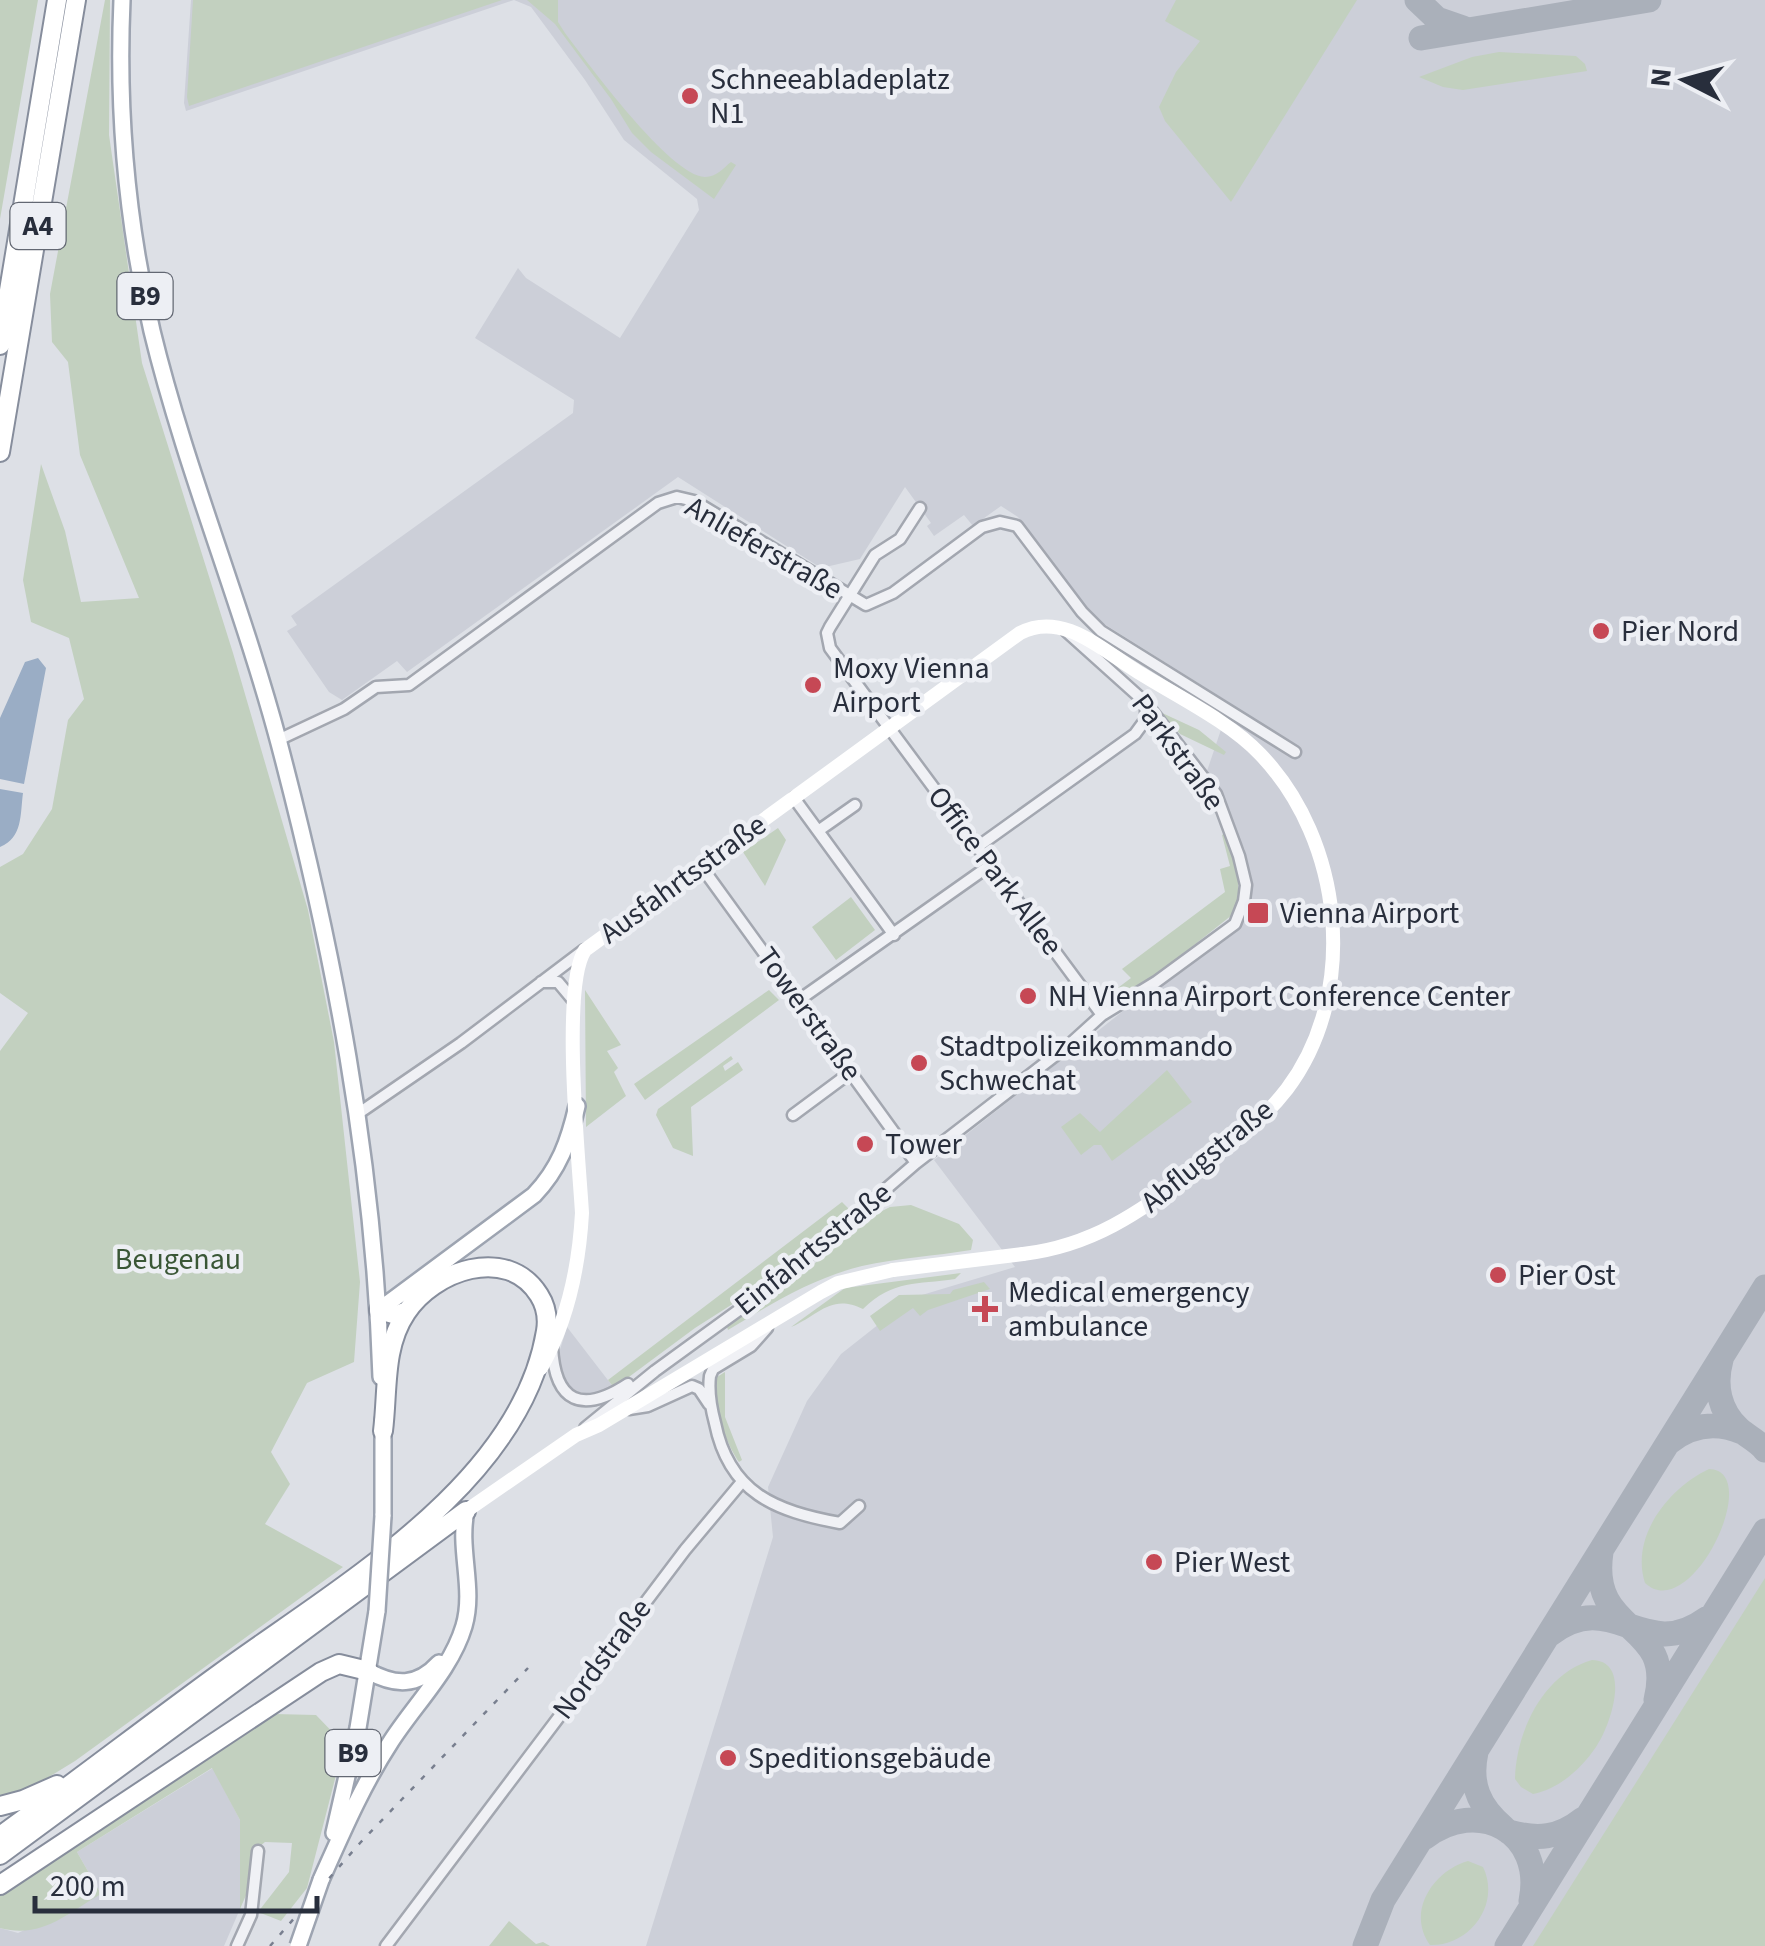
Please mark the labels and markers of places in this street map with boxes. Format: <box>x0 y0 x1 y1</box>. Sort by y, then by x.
place label: Schneeabladeplatz N1 <box>710 58 950 135</box>
marker: Schneeabladeplatz N1 <box>679 85 701 107</box>
place label: Pier Nord <box>1621 610 1739 653</box>
marker: Pier Nord <box>1590 620 1612 642</box>
place label: Moxy Vienna Airport <box>833 647 990 724</box>
marker: Moxy Vienna Airport <box>802 674 824 696</box>
place label: Vienna Airport <box>1280 892 1459 935</box>
marker: Vienna Airport <box>1245 900 1271 926</box>
place label: NH Vienna Airport Conference Center <box>1048 975 1511 1018</box>
marker: NH Vienna Airport Conference Center <box>1017 985 1039 1007</box>
place label: Stadtpolizeikommando Schwechat <box>939 1025 1233 1102</box>
marker: Stadtpolizeikommando Schwechat <box>908 1052 930 1074</box>
place label: Tower <box>885 1123 963 1166</box>
marker: Tower <box>854 1133 876 1155</box>
place label: Pier Ost <box>1518 1254 1616 1297</box>
marker: Pier Ost <box>1487 1264 1509 1286</box>
place label: Medical emergency ambulance <box>1008 1271 1250 1348</box>
marker: Medical emergency ambulance <box>972 1296 998 1322</box>
place label: Pier West <box>1174 1541 1290 1584</box>
marker: Pier West <box>1143 1551 1165 1573</box>
place label: Speditionsgebäude <box>748 1737 991 1780</box>
marker: Speditionsgebäude <box>717 1747 739 1769</box>

